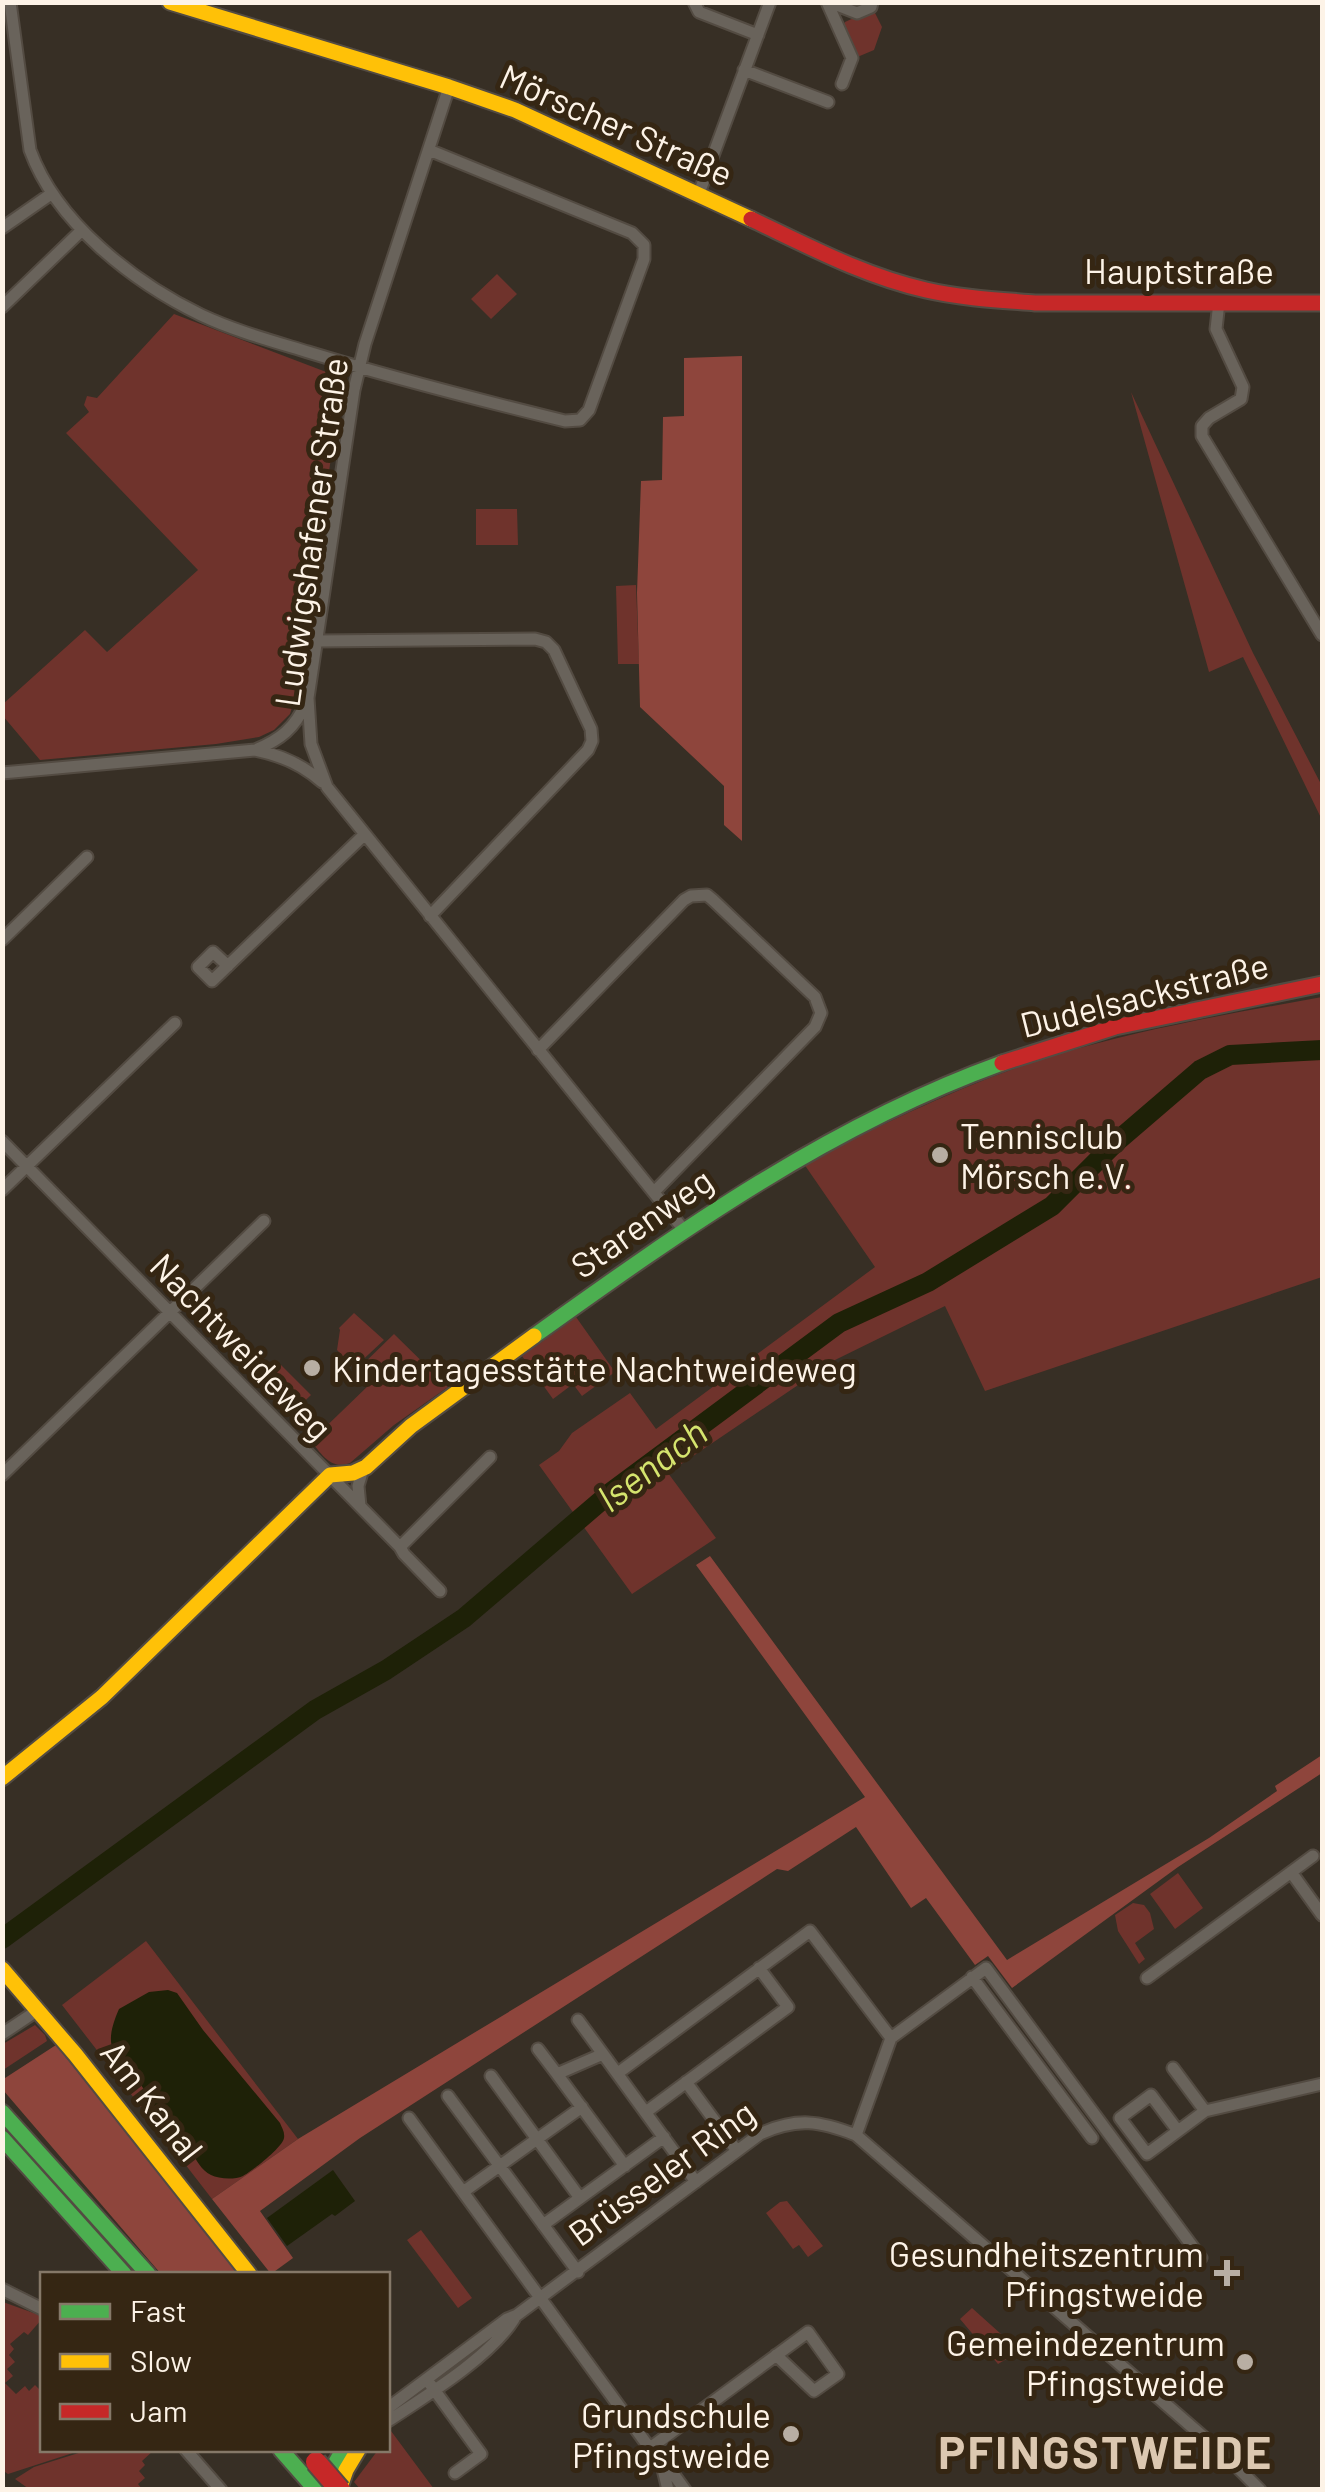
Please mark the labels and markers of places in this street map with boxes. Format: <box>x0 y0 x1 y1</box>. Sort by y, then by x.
place label: Tennisclub Mörsch e.V. <box>960 1114 1133 1196</box>
marker: Tennisclub Mörsch e.V. <box>929 1144 951 1166</box>
place label: Kindertagesstätte Nachtweideweg <box>332 1347 857 1389</box>
marker: Kindertagesstätte Nachtweideweg <box>301 1357 323 1379</box>
place label: Gesundheitszentrum Pfingstweide <box>889 2232 1204 2314</box>
marker: Gesundheitszentrum Pfingstweide <box>1214 2260 1240 2286</box>
place label: Gemeindezentrum Pfingstweide <box>946 2321 1225 2403</box>
marker: Gemeindezentrum Pfingstweide <box>1234 2351 1256 2373</box>
place label: Grundschule Pfingstweide <box>572 2393 771 2475</box>
marker: Grundschule Pfingstweide <box>780 2423 802 2445</box>

